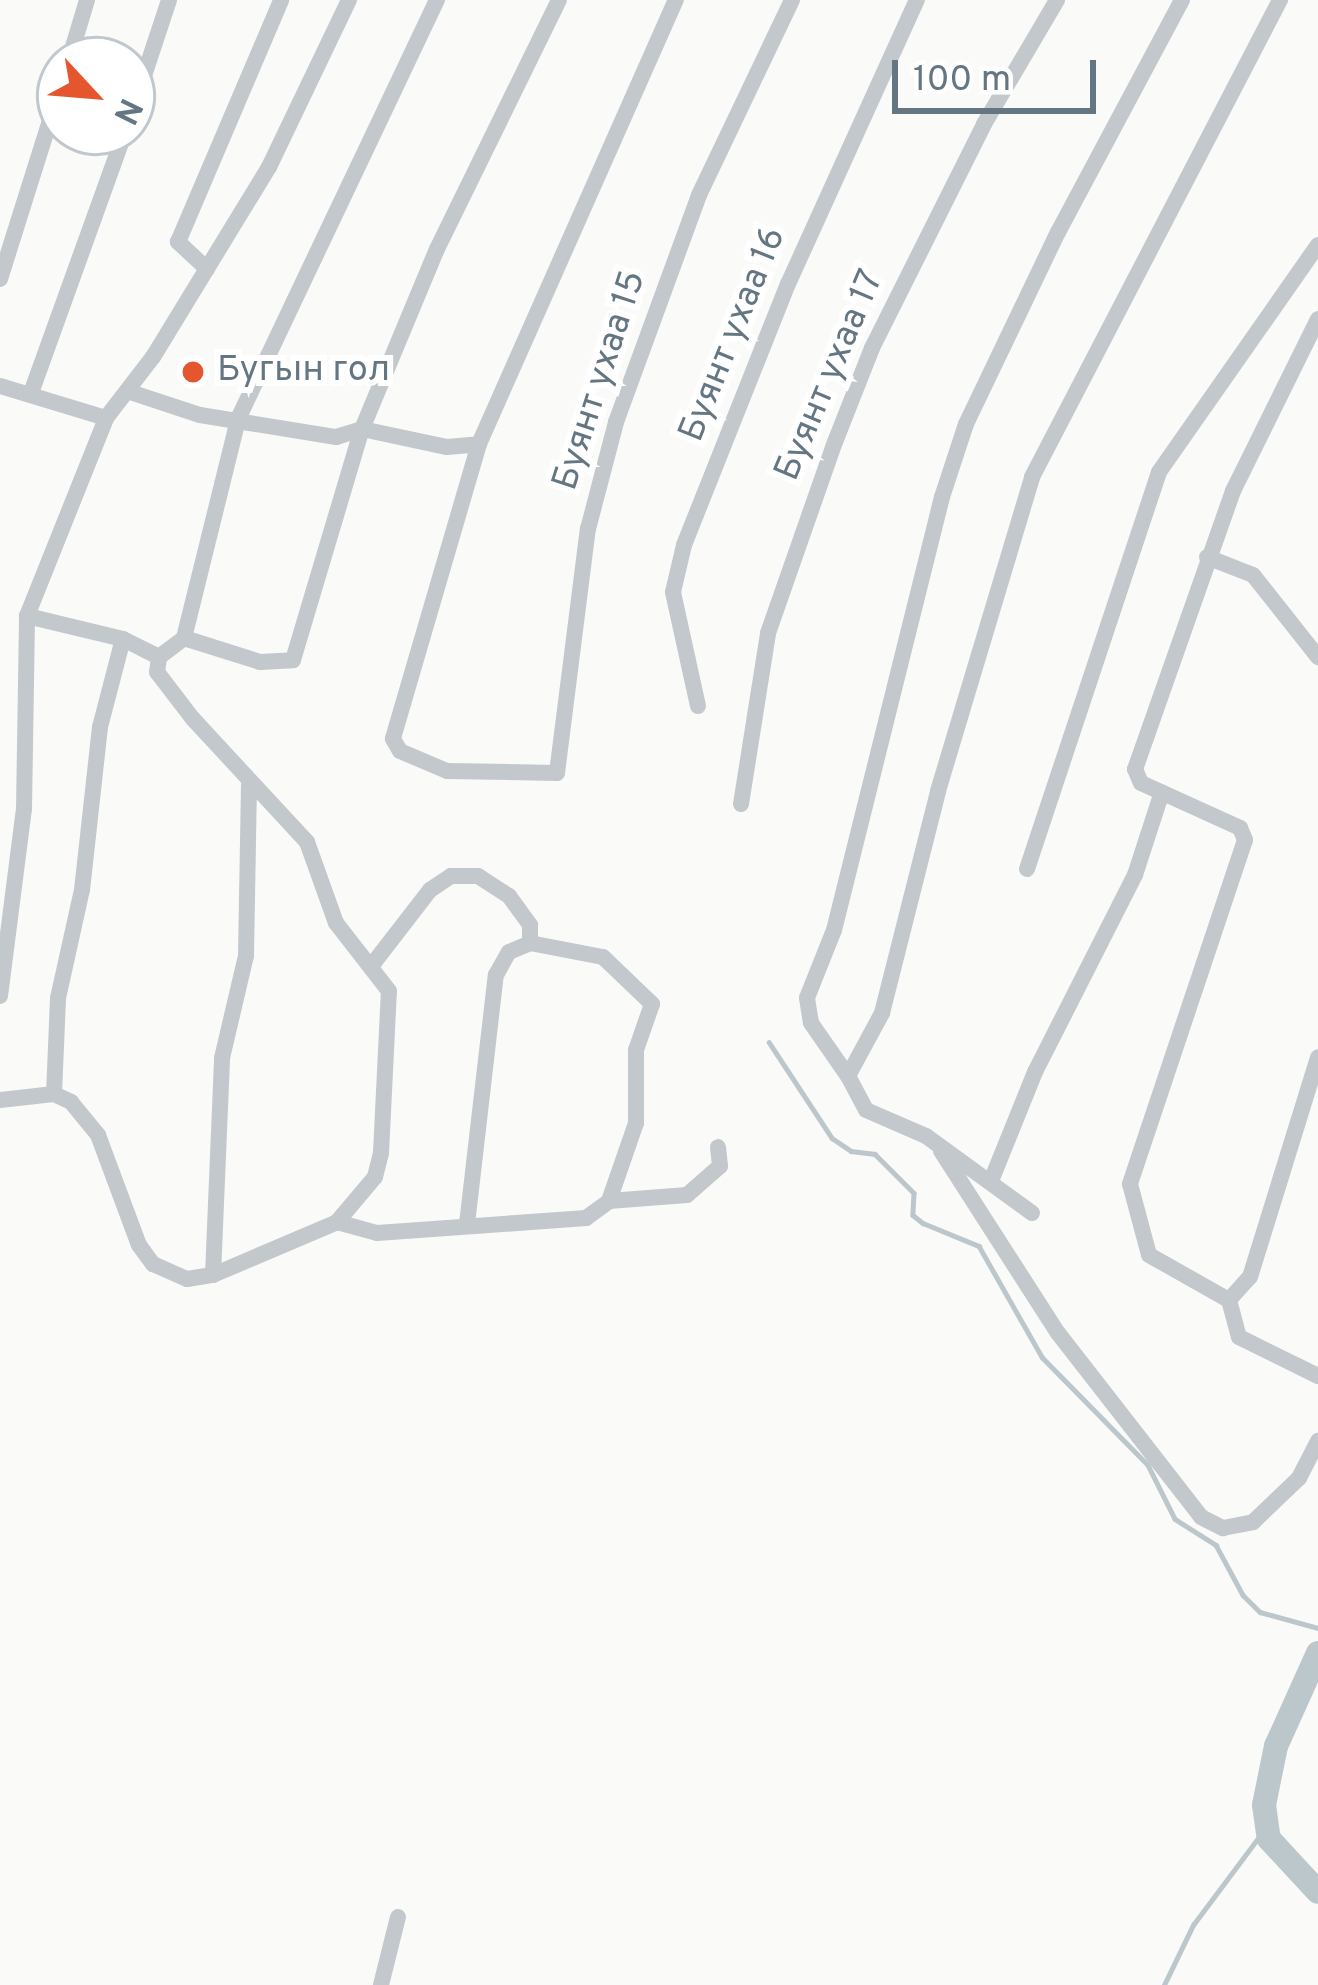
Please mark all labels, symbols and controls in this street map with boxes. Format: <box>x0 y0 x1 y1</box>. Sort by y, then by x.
north arrow <box>36 36 156 156</box>
scale bar <box>898 36 1102 110</box>
text: 100 m <box>913 58 1011 104</box>
text: N <box>102 91 150 130</box>
street label: Буянт ухаа 16 <box>671 222 797 448</box>
street label: Буянт ухаа 17 <box>767 264 895 488</box>
street label: Буянт ухаа 15 <box>545 266 657 496</box>
place label: Бугын гол <box>217 350 390 394</box>
marker: Бугын гол <box>180 359 206 385</box>

